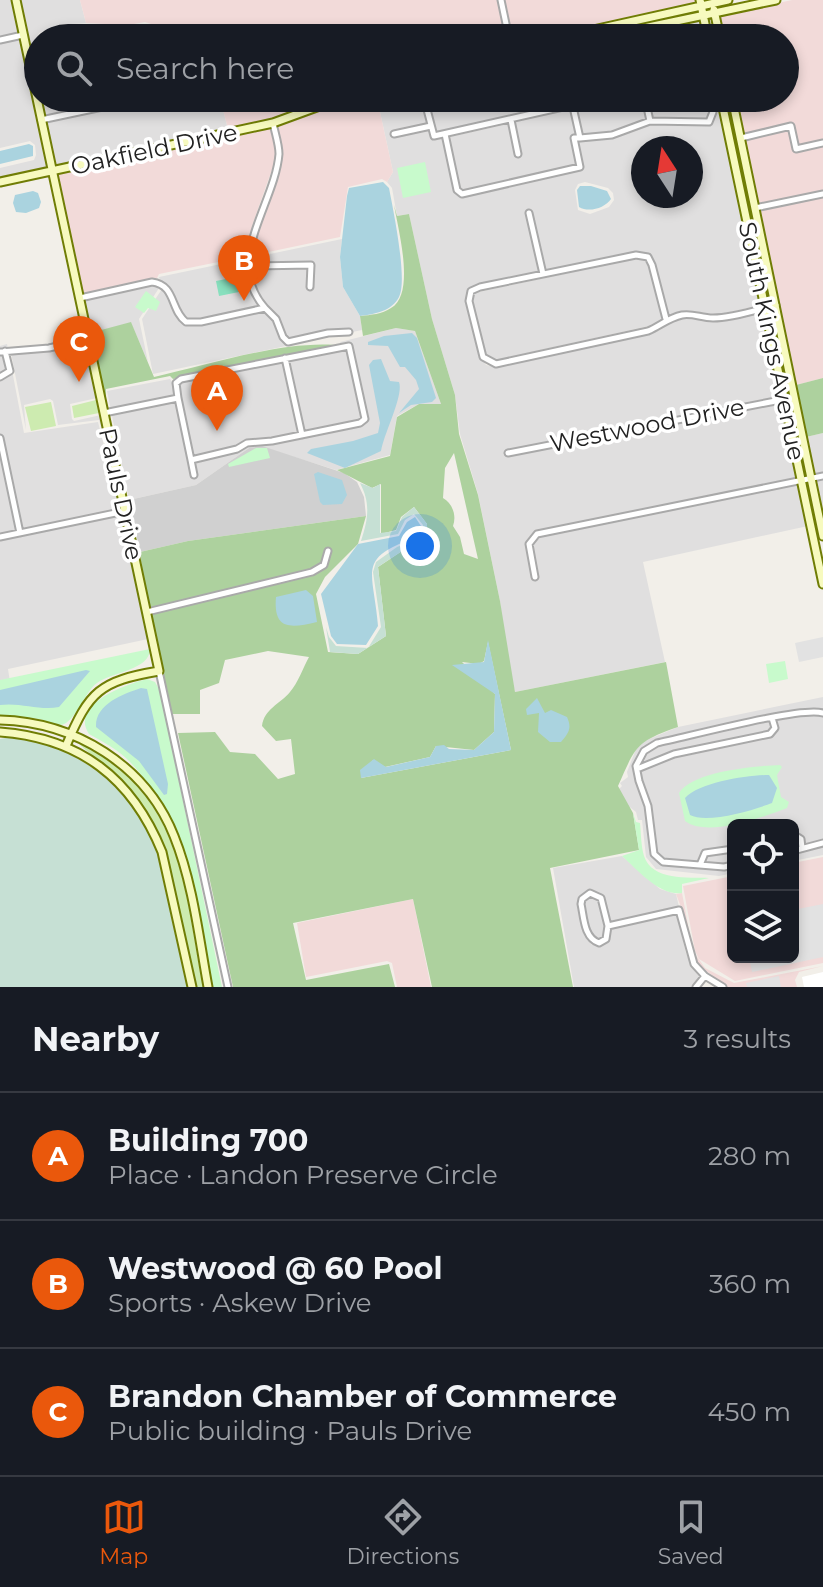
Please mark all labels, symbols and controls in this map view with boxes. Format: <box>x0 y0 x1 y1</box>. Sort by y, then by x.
search box <box>24 24 799 112</box>
icon: search <box>52 46 96 90</box>
text: Search here <box>116 50 294 87</box>
street label: Oakfield Drive <box>68 117 240 181</box>
north arrow <box>631 136 703 208</box>
street label: South Kings Avenue <box>733 219 811 463</box>
pin: B <box>218 235 270 301</box>
pin: C <box>53 316 105 382</box>
pin: A <box>191 365 243 431</box>
street label: Westwood Drive <box>547 392 747 458</box>
street label: Pauls Drive <box>93 425 149 563</box>
your location <box>400 526 440 566</box>
map controls <box>727 819 799 963</box>
button: locate <box>727 819 799 891</box>
button: layers <box>727 891 799 963</box>
text: Nearby <box>32 1018 159 1060</box>
text: 3 results <box>684 1023 791 1055</box>
text: Building 700 <box>108 1122 309 1159</box>
text: A <box>48 1140 68 1172</box>
text: 280 m <box>708 1140 791 1172</box>
text: Place · Landon Preserve Circle <box>108 1159 498 1191</box>
text: Westwood @ 60 Pool <box>108 1250 443 1287</box>
text: B <box>48 1268 68 1300</box>
text: 360 m <box>709 1268 791 1300</box>
text: Sports · Askew Drive <box>108 1287 372 1319</box>
text: Brandon Chamber of Commerce <box>108 1378 617 1415</box>
text: C <box>49 1396 67 1428</box>
text: 450 m <box>708 1396 791 1428</box>
text: Public building · Pauls Drive <box>108 1415 472 1447</box>
tab: Map <box>99 1495 148 1570</box>
tab: Directions <box>347 1495 459 1570</box>
tab: Saved <box>658 1495 724 1570</box>

